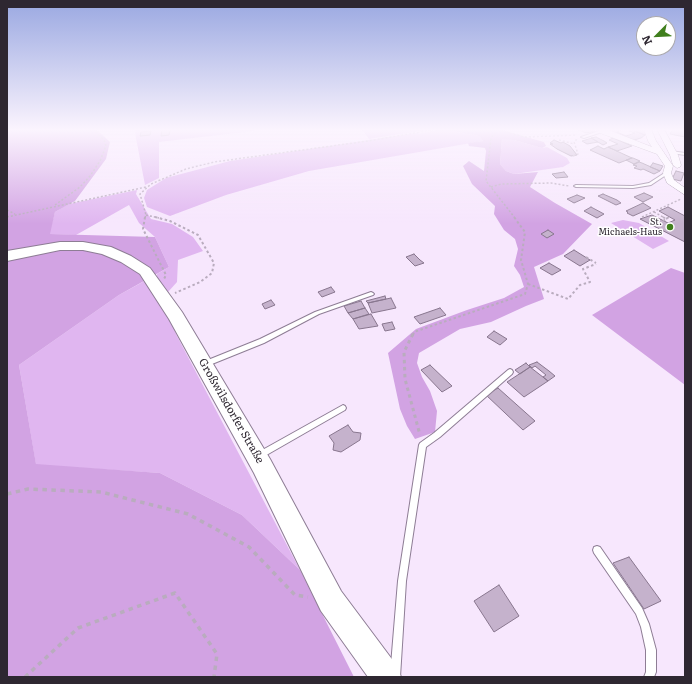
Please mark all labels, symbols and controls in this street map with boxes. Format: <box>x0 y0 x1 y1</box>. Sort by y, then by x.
north arrow <box>636 16 676 56</box>
text: N <box>637 33 655 48</box>
place label: St. Michaels-Haus <box>598 217 662 238</box>
marker: St. Michaels-Haus <box>665 222 675 232</box>
street label: Großwilsdorfer Straße <box>196 356 266 466</box>

